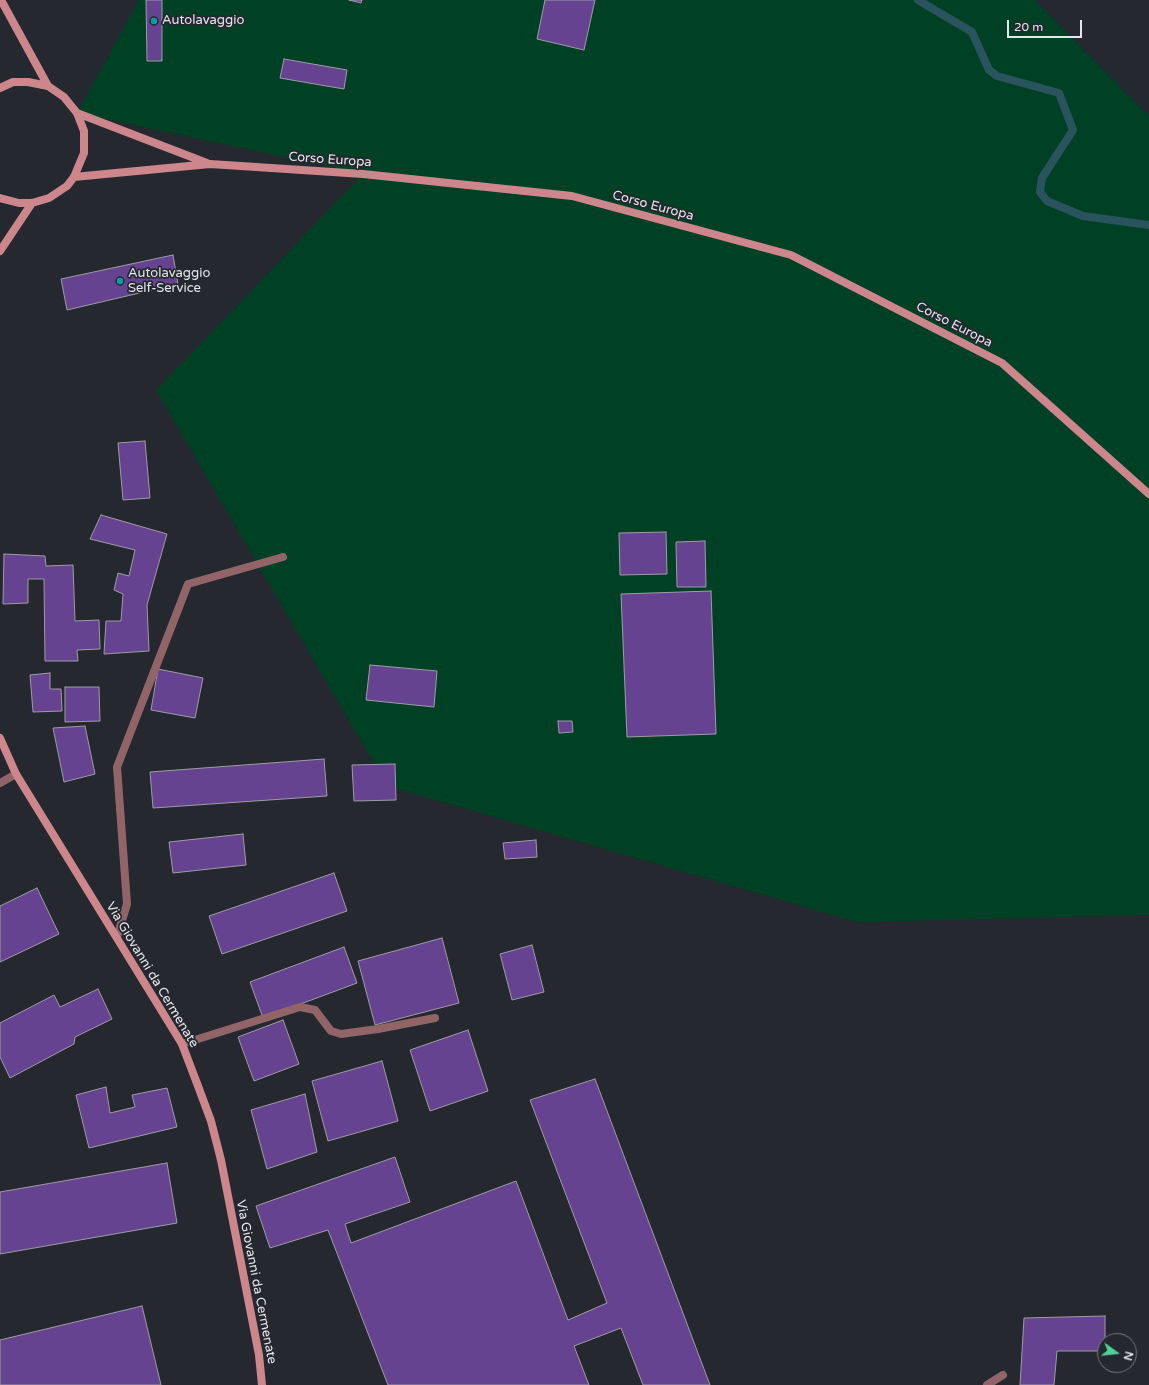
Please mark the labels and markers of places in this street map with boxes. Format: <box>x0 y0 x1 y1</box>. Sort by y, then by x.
place label: Autolavaggio <box>162 13 244 29</box>
marker: Autolavaggio <box>149 16 159 26</box>
place label: Autolavaggio Self-Service <box>128 266 210 297</box>
marker: Autolavaggio Self-Service <box>115 276 125 286</box>

